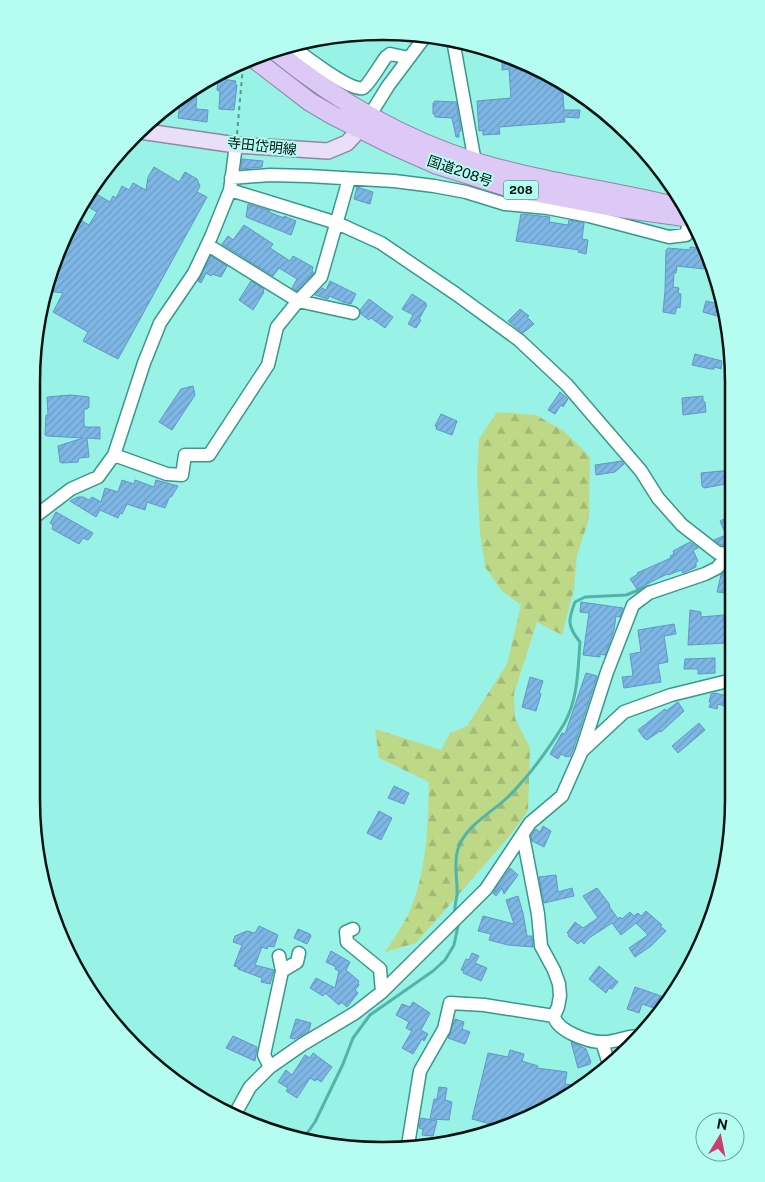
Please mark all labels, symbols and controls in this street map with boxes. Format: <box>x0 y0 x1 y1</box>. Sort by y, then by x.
street label: 寺田岱明線 <box>226 134 298 158</box>
street label: 国道208号 <box>425 152 495 190</box>
road number: 208 <box>504 180 538 200</box>
north arrow <box>695 1112 745 1162</box>
text: N <box>715 1115 729 1133</box>

